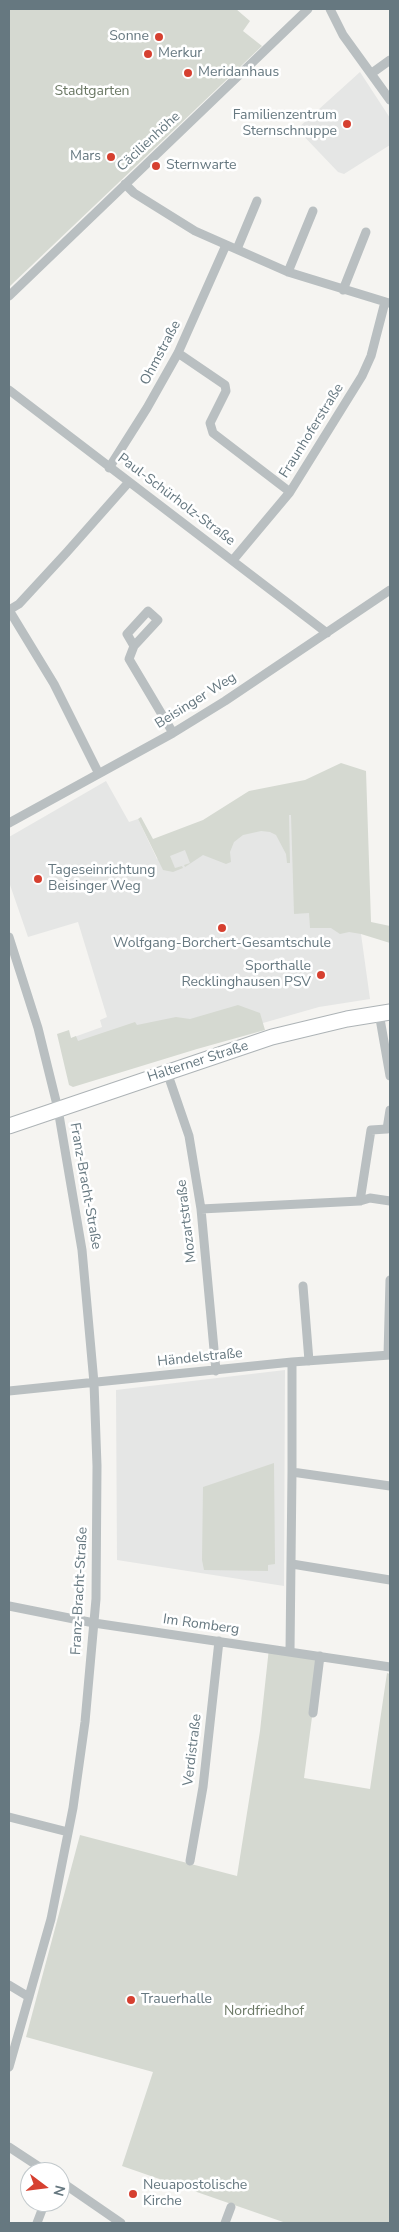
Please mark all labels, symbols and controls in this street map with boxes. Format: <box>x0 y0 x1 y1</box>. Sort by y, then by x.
place label: Sonne <box>109 29 149 45</box>
marker: Sonne <box>153 31 165 43</box>
place label: Merkur <box>158 46 202 62</box>
marker: Merkur <box>142 48 154 60</box>
place label: Meridanhaus <box>198 65 279 81</box>
marker: Meridanhaus <box>182 67 194 79</box>
park label: Stadtgarten <box>54 84 130 100</box>
street label: Cäcilienhöhe <box>114 108 184 176</box>
place label: Familienzentrum Sternschnuppe <box>233 108 337 140</box>
marker: Familienzentrum Sternschnuppe <box>341 118 353 130</box>
place label: Mars <box>70 149 101 165</box>
marker: Mars <box>105 151 117 163</box>
place label: Sternwarte <box>166 158 236 174</box>
marker: Sternwarte <box>150 160 162 172</box>
street label: Ohmstraße <box>137 318 185 388</box>
street label: Fraunhoferstraße <box>276 381 348 481</box>
street label: Paul-Schürholz-Straße <box>114 450 238 550</box>
street label: Beisinger Weg <box>152 669 240 733</box>
place label: Tageseinrichtung Beisinger Weg <box>48 863 155 896</box>
marker: Tageseinrichtung Beisinger Weg <box>32 873 44 885</box>
marker: Wolfgang-Borchert-Gesamtschule <box>216 922 228 934</box>
place label: Wolfgang-Borchert-Gesamtschule <box>113 936 331 952</box>
place label: Sporthalle Recklinghausen PSV <box>181 959 311 992</box>
marker: Sporthalle Recklinghausen PSV <box>315 969 327 981</box>
street label: Halterner Straße <box>145 1038 251 1086</box>
street label: Franz-Bracht-Straße <box>66 1121 104 1251</box>
street label: Mozartstraße <box>174 1178 200 1264</box>
street label: Händelstraße <box>157 1345 243 1371</box>
street label: Franz-Bracht-Straße <box>68 1527 92 1655</box>
street label: Im Romberg <box>162 1611 240 1639</box>
street label: Verdistraße <box>180 1713 206 1787</box>
place label: Trauerhalle <box>141 1992 212 2008</box>
marker: Trauerhalle <box>125 1994 137 2006</box>
park label: Nordfriedhof <box>224 2004 304 2020</box>
north arrow <box>20 2162 70 2212</box>
place label: Neuapostolische Kirche <box>143 2178 247 2210</box>
text: N <box>48 2183 70 2198</box>
marker: Neuapostolische Kirche <box>127 2188 139 2200</box>

